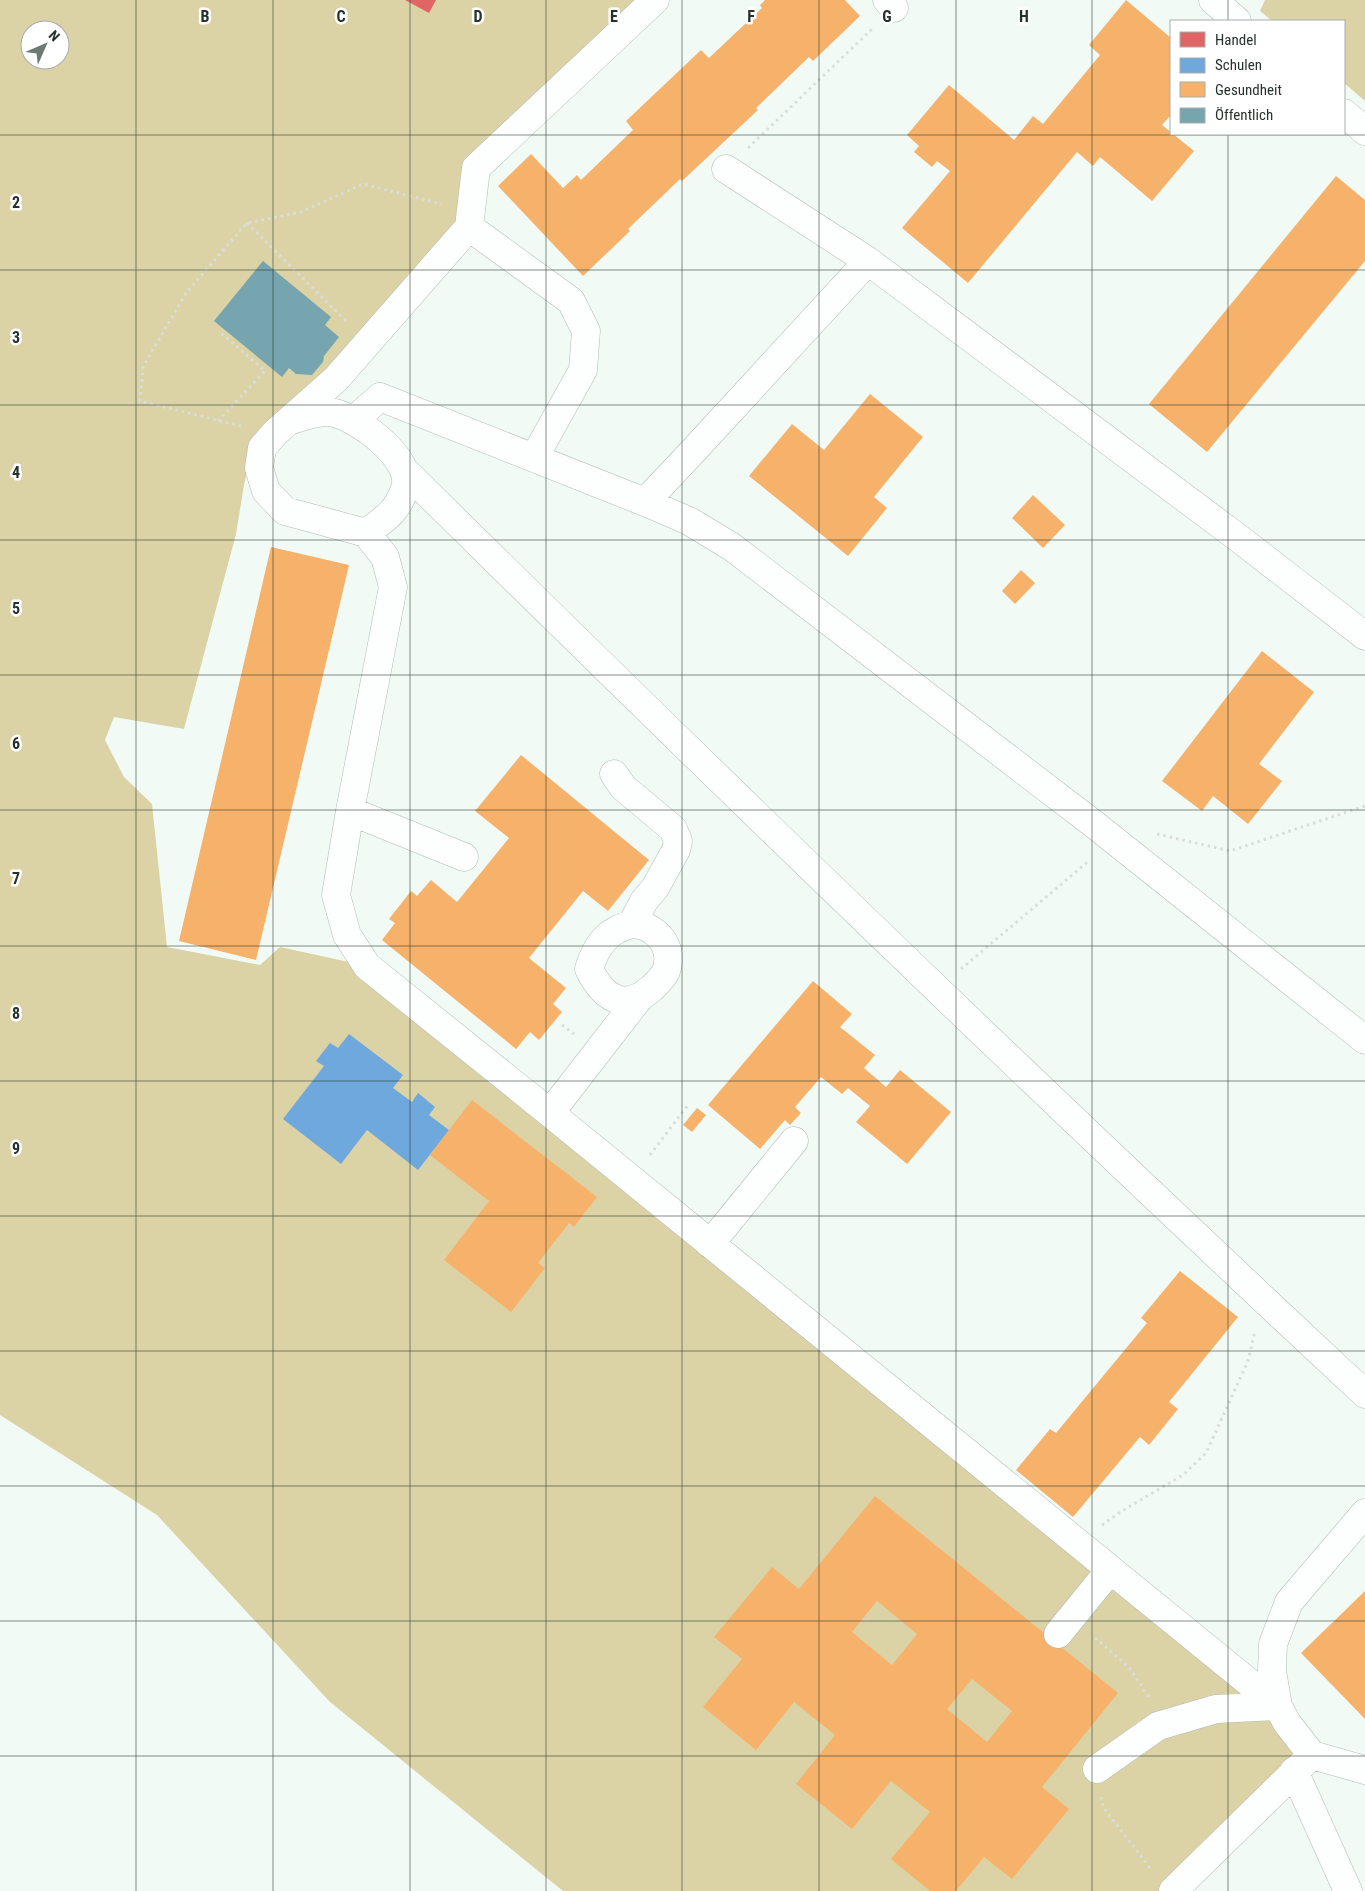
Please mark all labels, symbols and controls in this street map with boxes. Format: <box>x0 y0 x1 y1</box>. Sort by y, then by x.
text: B <box>201 7 210 26</box>
text: C <box>336 7 346 26</box>
text: D <box>473 7 483 26</box>
text: E <box>610 7 618 26</box>
text: F <box>747 7 755 26</box>
text: G <box>882 7 892 26</box>
text: H <box>1019 7 1029 26</box>
north arrow <box>20 20 70 70</box>
legend <box>1170 20 1345 135</box>
text: N <box>46 27 63 44</box>
text: Handel <box>1215 31 1257 49</box>
text: Schulen <box>1215 56 1262 74</box>
text: Gesundheit <box>1215 81 1282 99</box>
text: Öffentlich <box>1215 106 1273 124</box>
text: 2 <box>12 193 20 212</box>
text: 3 <box>12 328 20 347</box>
text: 4 <box>12 463 20 482</box>
text: 5 <box>12 599 20 618</box>
text: 6 <box>12 734 20 753</box>
text: 7 <box>12 869 20 888</box>
text: 8 <box>12 1004 20 1023</box>
text: 9 <box>12 1139 20 1158</box>

